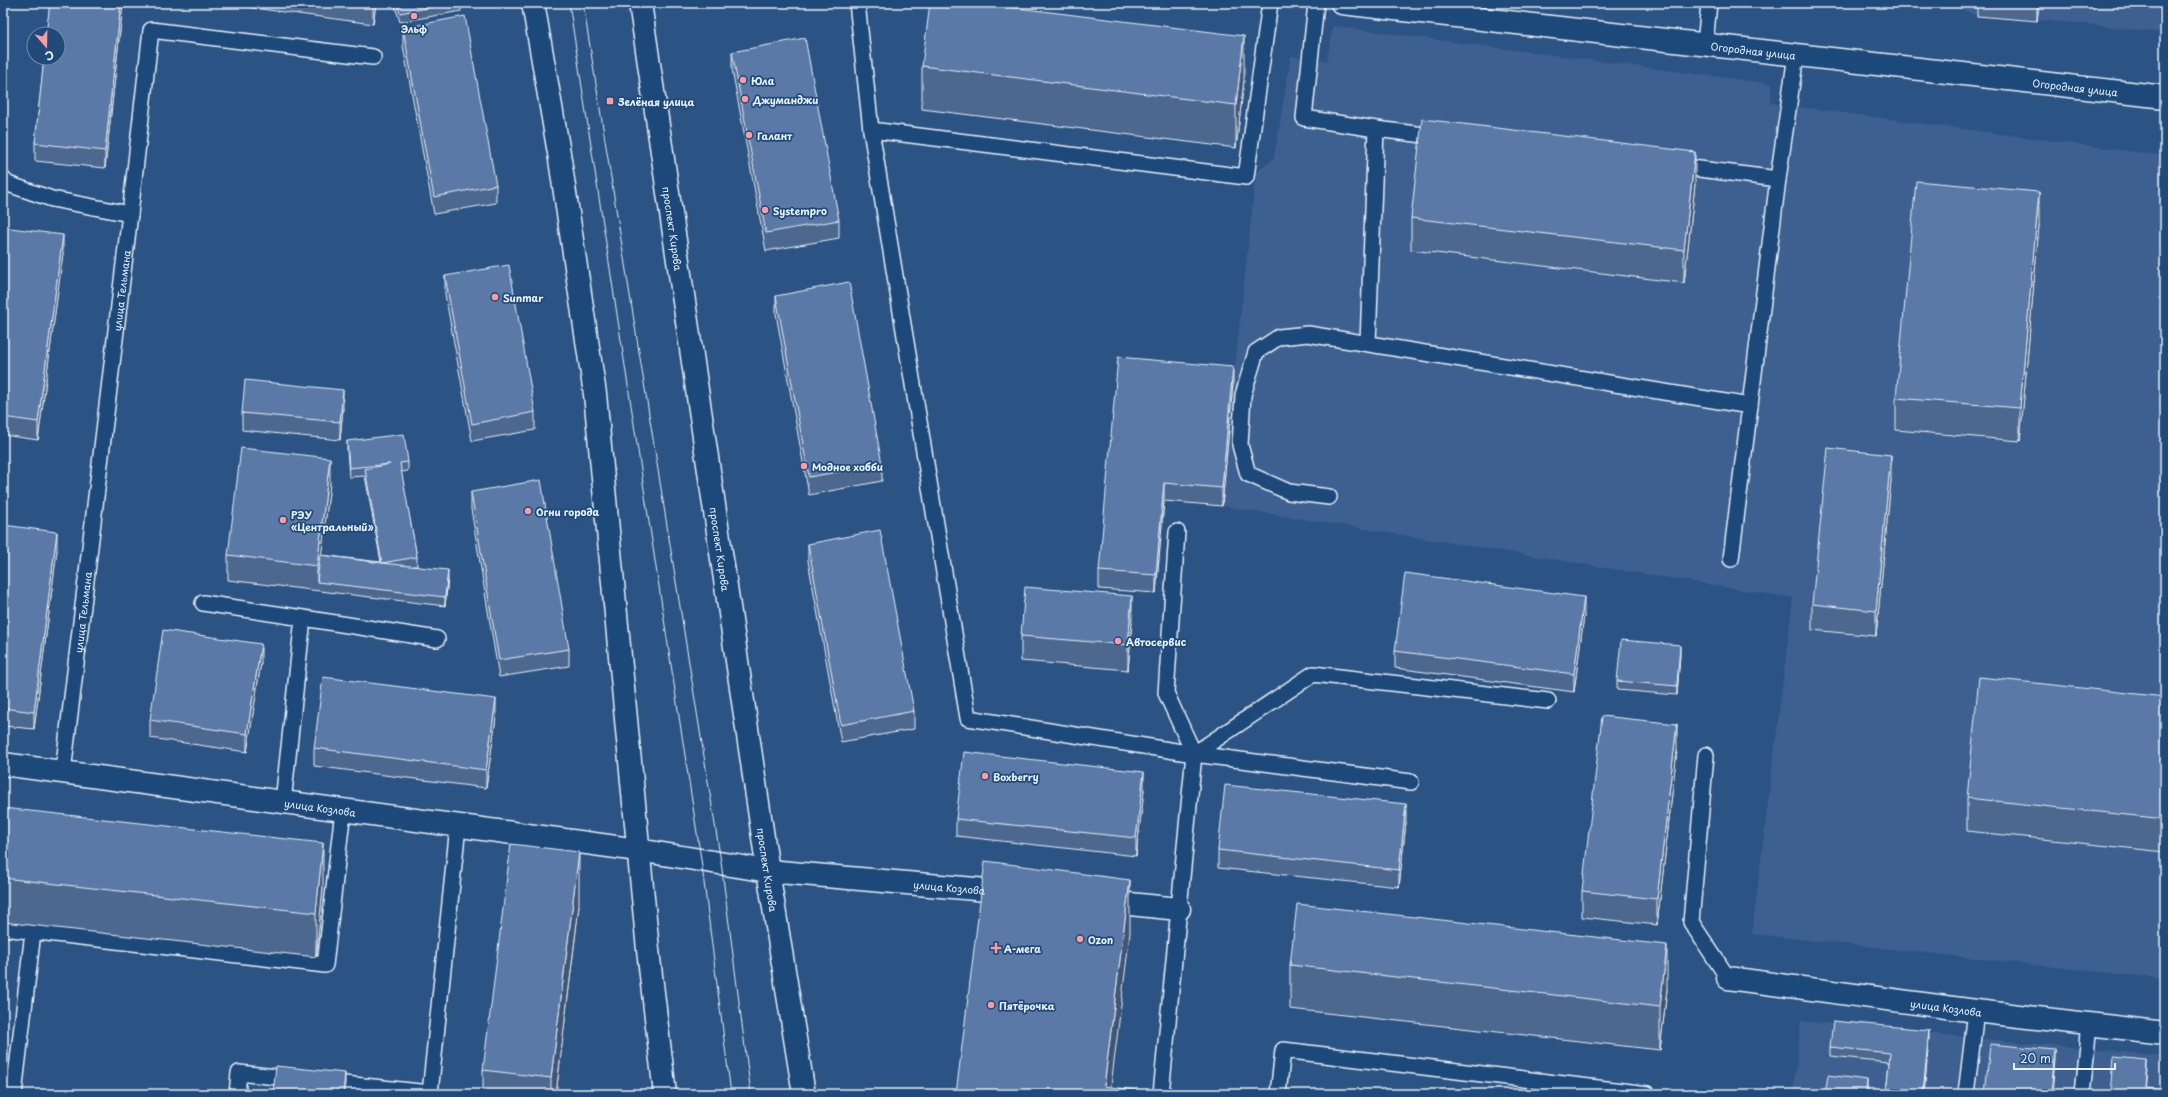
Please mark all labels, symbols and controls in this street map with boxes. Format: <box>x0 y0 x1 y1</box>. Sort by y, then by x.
marker: Эльф <box>409 11 419 21</box>
place label: Эльф <box>401 21 427 36</box>
north arrow <box>26 26 66 66</box>
street label: Огородная улица <box>1710 38 1797 62</box>
text: С <box>43 46 56 65</box>
place label: Юла <box>751 73 775 88</box>
street label: Огородная улица <box>2032 74 2119 99</box>
marker: Юла <box>738 75 748 85</box>
place label: Джуманджи <box>752 92 818 108</box>
place label: Зелёная улица <box>617 94 695 109</box>
marker: Джуманджи <box>740 94 750 104</box>
marker: Зелёная улица <box>605 96 615 106</box>
place label: Галант <box>757 128 793 143</box>
marker: Галант <box>744 130 754 140</box>
street label: проспект Кирова <box>660 185 687 272</box>
place label: Systempro <box>773 203 827 219</box>
marker: Systempro <box>760 205 770 215</box>
street label: улица Тельмана <box>109 248 133 332</box>
place label: Sunmar <box>503 290 544 305</box>
marker: Sunmar <box>490 292 500 302</box>
place label: Модное хобби <box>812 459 883 474</box>
marker: Модное хобби <box>799 461 809 471</box>
place label: Огни города <box>536 504 600 519</box>
marker: Огни города <box>523 506 533 516</box>
street label: проспект Кирова <box>707 506 734 593</box>
place label: РЭУ «Центральный» <box>291 507 374 534</box>
marker: РЭУ «Центральный» <box>278 515 288 525</box>
street label: улица Тельмана <box>70 570 95 653</box>
place label: Автосервис <box>1126 634 1187 649</box>
marker: Автосервис <box>1113 636 1123 646</box>
place label: Boxberry <box>993 769 1039 784</box>
marker: Boxberry <box>980 771 990 781</box>
street label: улица Козлова <box>283 795 358 819</box>
street label: проспект Кирова <box>754 827 782 913</box>
street label: улица Козлова <box>913 876 987 897</box>
place label: Ozon <box>1088 932 1113 947</box>
marker: Ozon <box>1075 934 1085 944</box>
place label: А-мега <box>1004 941 1041 956</box>
marker: А-мега <box>991 943 1001 953</box>
street label: улица Козлова <box>1909 995 1983 1019</box>
place label: Пятёрочка <box>999 998 1055 1013</box>
marker: Пятёрочка <box>986 1000 996 1010</box>
scale bar <box>2014 1045 2115 1071</box>
text: 20 m <box>2020 1049 2051 1067</box>

